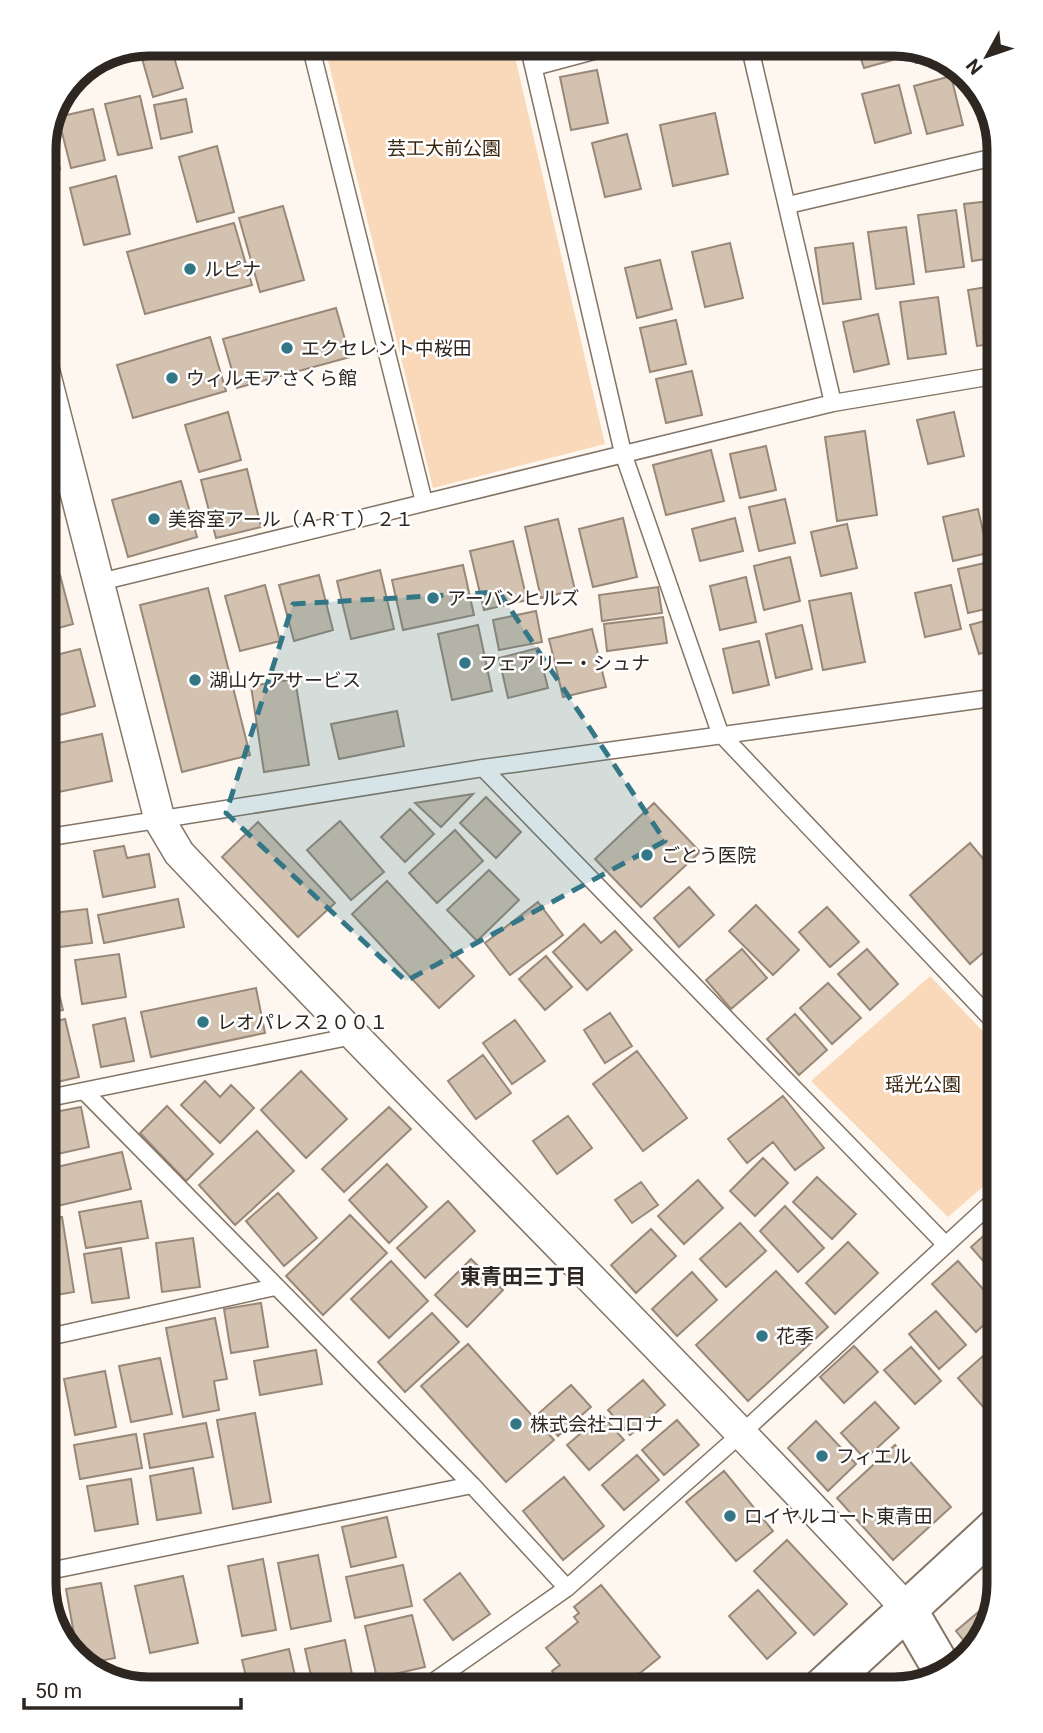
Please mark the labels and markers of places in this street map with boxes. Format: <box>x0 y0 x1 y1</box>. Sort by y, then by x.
place label: ルピナ <box>204 258 261 281</box>
marker: ルピナ <box>182 261 198 277</box>
place label: エクセレント中桜田 <box>301 337 472 360</box>
marker: エクセレント中桜田 <box>279 340 295 356</box>
place label: ウィルモアさくら館 <box>186 367 357 390</box>
marker: ウィルモアさくら館 <box>164 370 180 386</box>
place label: 美容室アール（ＡＲＴ）２１ <box>168 508 414 531</box>
marker: 美容室アール（ＡＲＴ）２１ <box>146 511 162 527</box>
place label: アーバンヒルズ <box>447 587 580 610</box>
marker: アーバンヒルズ <box>425 590 441 606</box>
place label: フェアリー・シュナ <box>479 652 650 675</box>
marker: フェアリー・シュナ <box>457 655 473 671</box>
place label: 湖山ケアサービス <box>209 669 361 692</box>
marker: 湖山ケアサービス <box>187 672 203 688</box>
place label: ごとう医院 <box>661 844 756 867</box>
marker: ごとう医院 <box>639 847 655 863</box>
place label: レオパレス２００１ <box>217 1011 388 1034</box>
marker: レオパレス２００１ <box>195 1014 211 1030</box>
place label: 花季 <box>776 1325 814 1348</box>
marker: 花季 <box>754 1328 770 1344</box>
place label: 株式会社コロナ <box>530 1413 663 1436</box>
marker: 株式会社コロナ <box>508 1416 524 1432</box>
place label: フィエル <box>836 1445 912 1468</box>
marker: フィエル <box>814 1448 830 1464</box>
place label: ロイヤルコート東青田 <box>744 1505 933 1528</box>
marker: ロイヤルコート東青田 <box>722 1508 738 1524</box>

